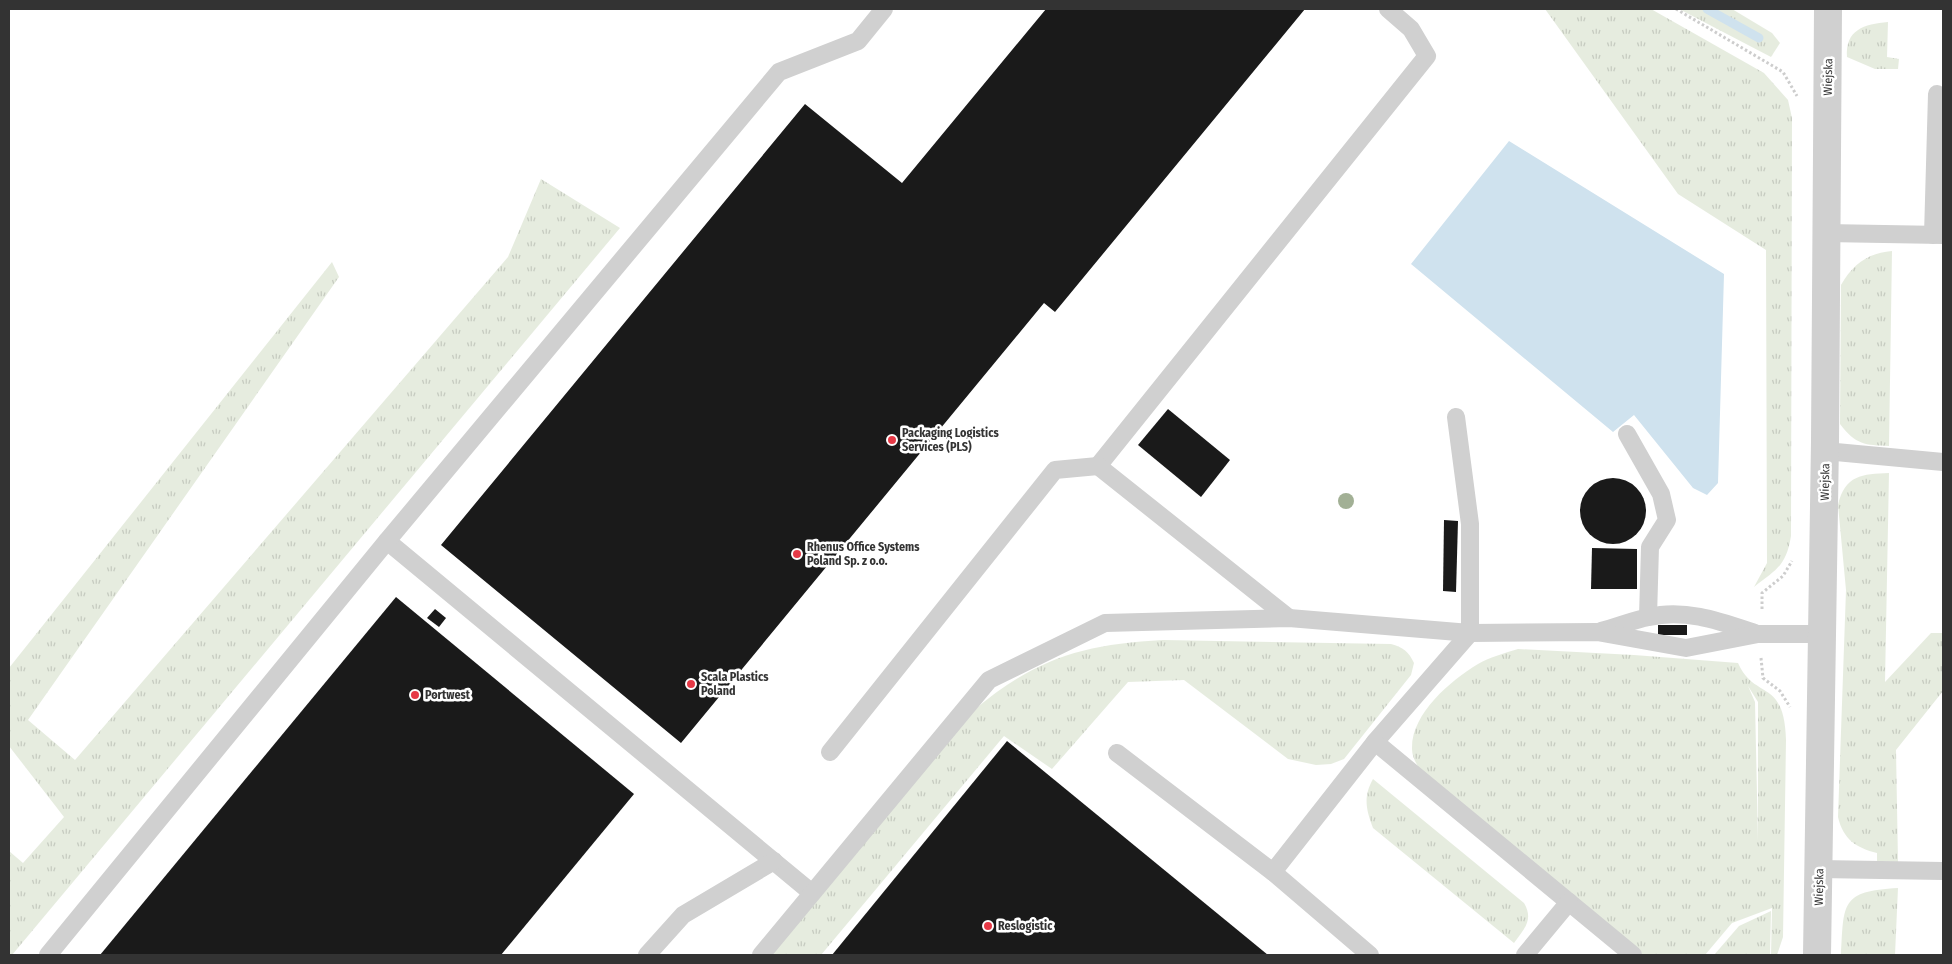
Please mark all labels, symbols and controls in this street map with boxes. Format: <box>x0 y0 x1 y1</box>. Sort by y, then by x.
street label: Wiejska <box>1821 58 1835 96</box>
place label: Packaging Logistics Services (PLS) <box>902 426 999 454</box>
marker: Packaging Logistics Services (PLS) <box>886 434 898 446</box>
street label: Wiejska <box>1818 463 1832 501</box>
place label: Rhenus Office Systems Poland Sp. z o.o. <box>807 540 920 568</box>
marker: Rhenus Office Systems Poland Sp. z o.o. <box>791 548 803 560</box>
place label: Scala Plastics Poland <box>701 670 769 698</box>
marker: Scala Plastics Poland <box>685 678 697 690</box>
place label: Portwest <box>425 688 471 702</box>
marker: Portwest <box>409 689 421 701</box>
street label: Wiejska <box>1812 868 1826 906</box>
place label: Reslogistic <box>998 919 1053 933</box>
marker: Reslogistic <box>982 920 994 932</box>

